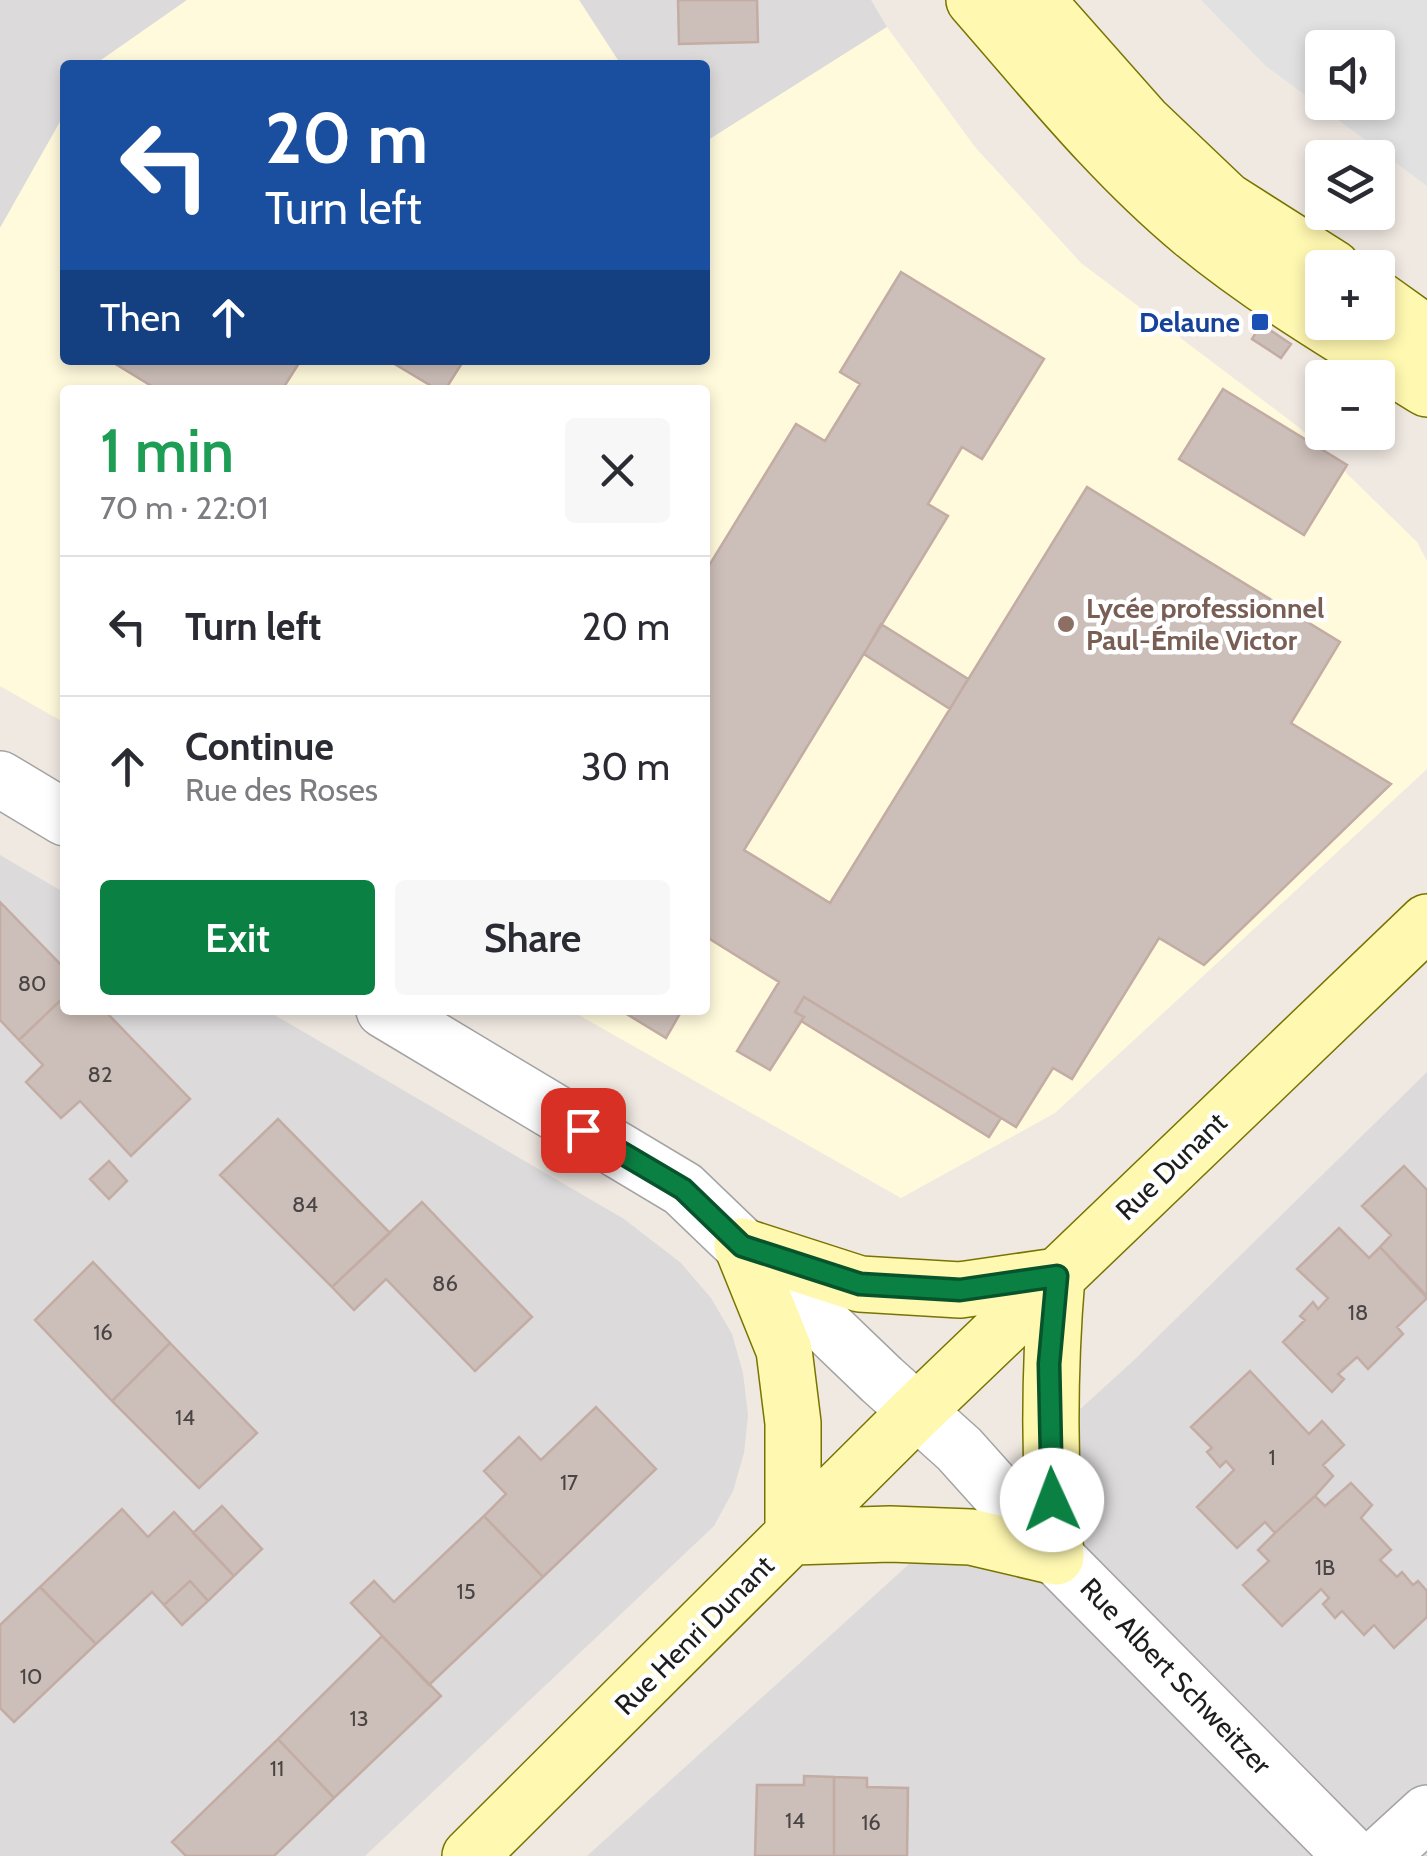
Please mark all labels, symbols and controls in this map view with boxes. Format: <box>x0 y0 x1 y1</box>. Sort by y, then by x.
map controls <box>1305 30 1395 450</box>
button: sound <box>1305 30 1395 120</box>
text: 20 m <box>265 95 428 181</box>
icon: left <box>100 100 230 230</box>
button: layers <box>1305 140 1395 230</box>
text: Turn left <box>265 181 422 235</box>
button: + <box>1305 250 1395 340</box>
icon: ahead <box>201 290 256 345</box>
text: Then <box>100 294 181 341</box>
place label: Delaune <box>1139 305 1240 339</box>
marker: Delaune <box>1249 311 1271 333</box>
button: − <box>1305 360 1395 450</box>
text: 1 min <box>100 414 234 487</box>
button: close <box>565 418 670 523</box>
text: 70 m · 22:01 <box>100 488 268 527</box>
place label: Lycée professionnel Paul-Émile Victor <box>1086 591 1324 657</box>
icon: left <box>100 599 155 654</box>
text: Turn left <box>185 603 321 650</box>
text: 20 m <box>582 603 670 650</box>
marker: Lycée professionnel Paul-Émile Victor <box>1055 613 1077 635</box>
text: Continue <box>185 723 334 770</box>
icon: ahead <box>100 739 155 794</box>
text: 30 m <box>581 743 670 790</box>
text: Rue des Roses <box>185 770 378 809</box>
button: Exit <box>100 880 375 995</box>
button: Share <box>395 880 670 995</box>
house number: 80 <box>18 970 46 997</box>
house number: 82 <box>88 1061 112 1088</box>
pin <box>541 1088 626 1173</box>
icon: arrive <box>556 1103 611 1158</box>
street label: Rue Dunant <box>1109 1105 1233 1227</box>
house number: 84 <box>292 1191 318 1218</box>
house number: 86 <box>432 1270 458 1297</box>
house number: 18 <box>1348 1299 1368 1326</box>
house number: 16 <box>93 1319 113 1346</box>
house number: 14 <box>175 1404 195 1431</box>
house number: 1 <box>1268 1444 1276 1471</box>
position arrow <box>1000 1448 1104 1552</box>
house number: 17 <box>560 1469 578 1496</box>
street label: Rue Henri Dunant <box>607 1548 781 1722</box>
house number: 1B <box>1315 1554 1335 1581</box>
street label: Rue Albert Schweitzer <box>1073 1571 1279 1781</box>
house number: 15 <box>456 1578 476 1605</box>
house number: 10 <box>20 1663 42 1690</box>
house number: 13 <box>349 1705 369 1732</box>
house number: 11 <box>270 1755 284 1782</box>
house number: 14 <box>785 1807 805 1834</box>
house number: 16 <box>861 1809 881 1836</box>

